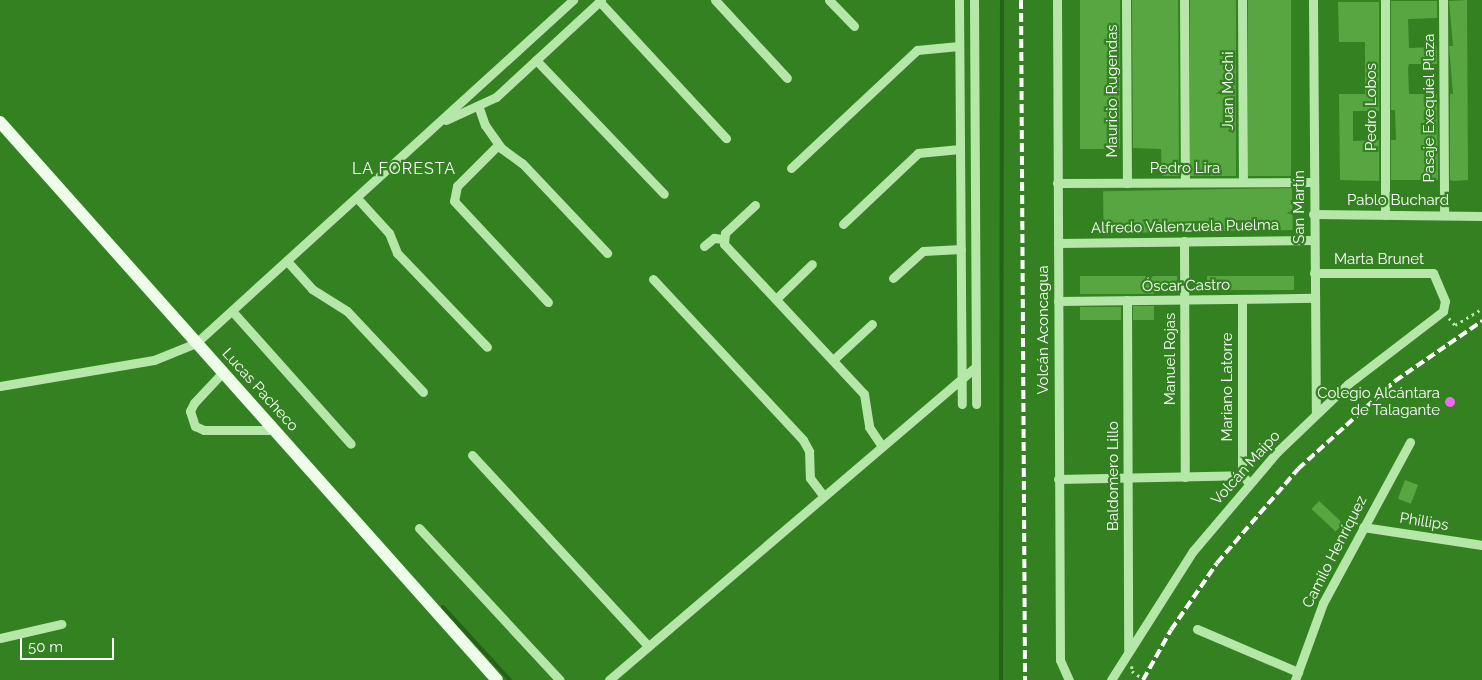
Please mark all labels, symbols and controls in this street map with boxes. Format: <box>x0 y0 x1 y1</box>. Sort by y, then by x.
street label: Mauricio Rugendas <box>1104 24 1122 158</box>
street label: Pasaje Exequiel Plaza <box>1421 33 1439 183</box>
street label: Juan Mochi <box>1220 52 1238 130</box>
street label: Pedro Lobos <box>1363 63 1381 151</box>
district label: LA FORESTA <box>350 159 458 179</box>
street label: Pedro Lira <box>1150 160 1220 178</box>
street label: San Martín <box>1291 170 1309 244</box>
street label: Pablo Buchard <box>1347 192 1449 210</box>
street label: Alfredo Valenzuela Puelma <box>1091 216 1279 238</box>
street label: Marta Brunet <box>1334 251 1424 269</box>
street label: Volcán Aconcagua <box>1035 265 1053 395</box>
street label: Óscar Castro <box>1142 276 1230 296</box>
street label: Manuel Rojas <box>1162 313 1180 405</box>
street label: Mariano Latorre <box>1219 332 1237 442</box>
street label: Lucas Pacheco <box>218 345 302 435</box>
place label: Colegio Alcántara de Talagante <box>1317 384 1440 419</box>
marker: Colegio Alcántara de Talagante <box>1444 396 1456 408</box>
street label: Baldomero Lillo <box>1105 421 1123 531</box>
street label: Volcán Maipo <box>1208 427 1284 509</box>
street label: Camilo Henríquez <box>1299 493 1371 611</box>
street label: Phillips <box>1398 509 1450 535</box>
scale bar <box>22 628 116 660</box>
text: 50 m <box>28 638 63 656</box>

